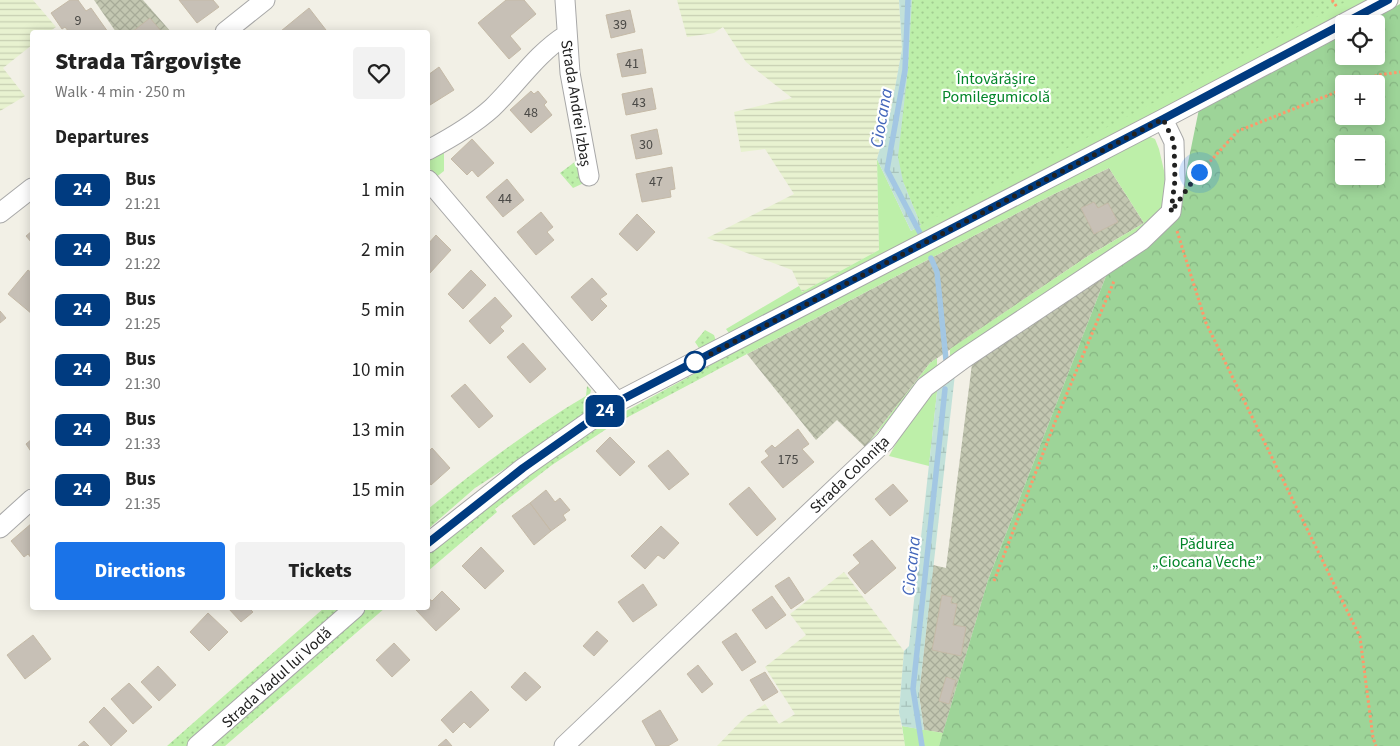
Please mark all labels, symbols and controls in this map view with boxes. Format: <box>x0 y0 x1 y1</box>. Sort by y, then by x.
house number: 9 <box>75 11 82 31</box>
house number: 39 <box>613 15 627 35</box>
map controls <box>1335 15 1385 185</box>
button: locate <box>1335 15 1385 65</box>
street label: Strada Andrei Izbaș <box>555 38 597 168</box>
text: Strada Târgoviște <box>55 44 242 79</box>
button: heart <box>353 47 405 99</box>
house number: 41 <box>625 54 639 74</box>
park label: Întovărășire Pomilegumicolă <box>942 68 1050 108</box>
button: + <box>1335 75 1385 125</box>
text: Walk · 4 min · 250 m <box>55 81 186 103</box>
water label: Ciocana <box>864 86 899 150</box>
house number: 43 <box>632 93 646 113</box>
house number: 48 <box>524 103 538 123</box>
text: Departures <box>55 124 149 151</box>
house number: 30 <box>639 135 653 155</box>
button: − <box>1335 135 1385 185</box>
your location <box>1187 160 1212 185</box>
text: Bus <box>125 166 156 193</box>
house number: 47 <box>649 172 663 192</box>
text: 24 <box>73 177 92 202</box>
text: 1 min <box>361 177 405 204</box>
house number: 44 <box>498 189 512 209</box>
text: 21:21 <box>125 193 161 215</box>
text: Bus <box>125 226 156 253</box>
text: 24 <box>73 237 92 262</box>
text: 2 min <box>361 237 405 264</box>
text: 21:22 <box>125 253 161 275</box>
text: Bus <box>125 286 156 313</box>
text: 24 <box>73 297 92 322</box>
text: 5 min <box>361 297 405 324</box>
text: 21:25 <box>125 313 161 335</box>
text: Bus <box>125 346 156 373</box>
unlabelled marker <box>684 351 706 373</box>
text: 24 <box>73 357 92 382</box>
text: 10 min <box>351 357 405 384</box>
text: 21:30 <box>125 373 161 395</box>
line badge: 24 <box>582 395 628 427</box>
text: 24 <box>595 398 615 423</box>
text: Bus <box>125 406 156 433</box>
text: 24 <box>73 417 92 442</box>
text: 13 min <box>351 417 405 444</box>
street label: Strada Colonița <box>805 431 895 519</box>
text: 21:33 <box>125 433 161 455</box>
house number: 175 <box>778 450 798 470</box>
text: Bus <box>125 466 156 493</box>
text: 24 <box>73 477 92 502</box>
text: 15 min <box>351 477 405 504</box>
text: 21:35 <box>125 493 161 515</box>
park label: Pădurea „Ciocana Veche” <box>1152 533 1262 573</box>
water label: Ciocana <box>896 535 927 597</box>
button: Directions <box>55 542 225 600</box>
button: Tickets <box>235 542 405 600</box>
street label: Strada Vadul lui Vodă <box>217 622 337 733</box>

